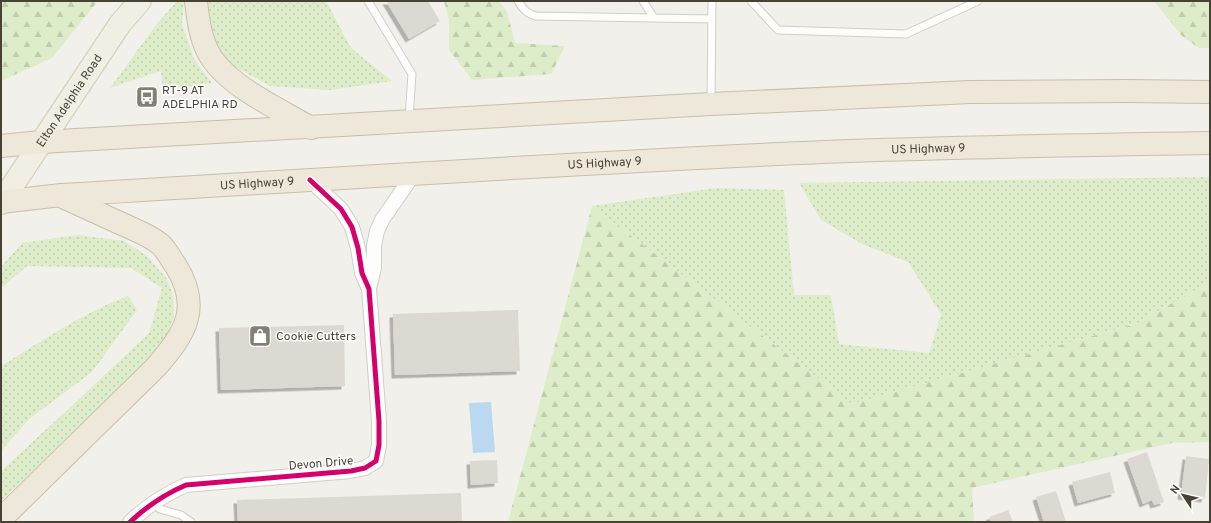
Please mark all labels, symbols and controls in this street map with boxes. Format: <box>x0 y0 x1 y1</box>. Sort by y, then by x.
street label: Elton Adelphia Road <box>33 52 107 151</box>
place label: RT-9 AT ADELPHIA RD <box>162 83 238 113</box>
bus stop icon: RT-9 AT ADELPHIA RD <box>134 84 160 110</box>
street label: US Highway 9 <box>891 141 966 159</box>
street label: US Highway 9 <box>567 154 642 174</box>
street label: US Highway 9 <box>220 174 295 194</box>
shop icon: Cookie Cutters <box>247 323 273 349</box>
place label: Cookie Cutters <box>276 329 356 345</box>
street label: Devon Drive <box>288 453 354 475</box>
north arrow <box>1163 475 1203 515</box>
text: N <box>1168 483 1184 497</box>

